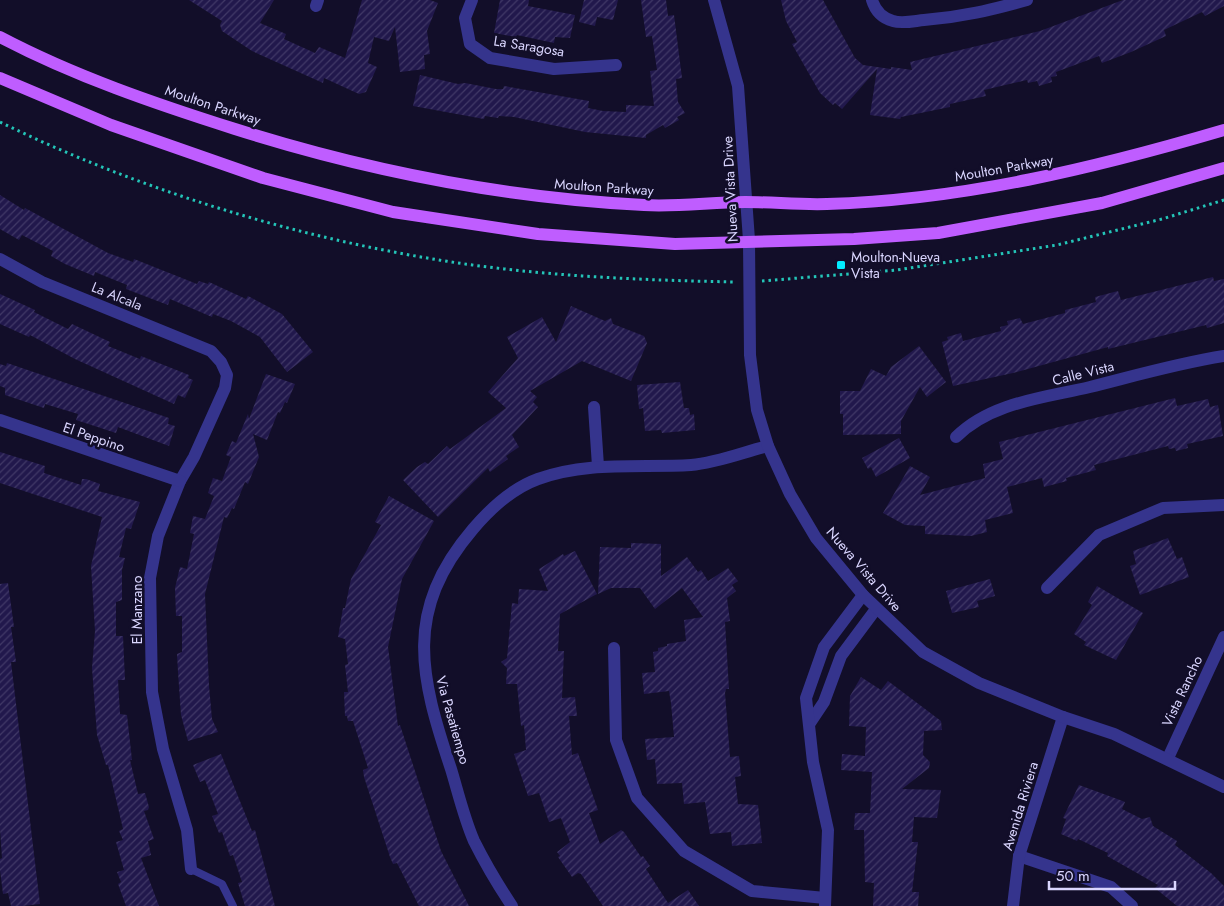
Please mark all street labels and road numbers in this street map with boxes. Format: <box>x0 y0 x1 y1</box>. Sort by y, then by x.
street label: La Saragosa <box>492 31 566 61</box>
street label: Moulton Parkway <box>163 80 264 130</box>
street label: Nueva Vista Drive <box>717 135 743 243</box>
street label: Moulton Parkway <box>953 149 1056 186</box>
street label: Moulton Parkway <box>554 174 655 201</box>
street label: La Alcala <box>89 277 145 315</box>
street label: Calle Vista <box>1050 356 1116 390</box>
street label: El Peppino <box>60 417 128 457</box>
street label: Nueva Vista Drive <box>822 522 906 616</box>
street label: El Manzano <box>127 575 147 644</box>
street label: Vista Rancho <box>1157 652 1207 730</box>
street label: Via Pasatiempo <box>431 674 475 767</box>
street label: Avenida Riviera <box>997 759 1043 853</box>

